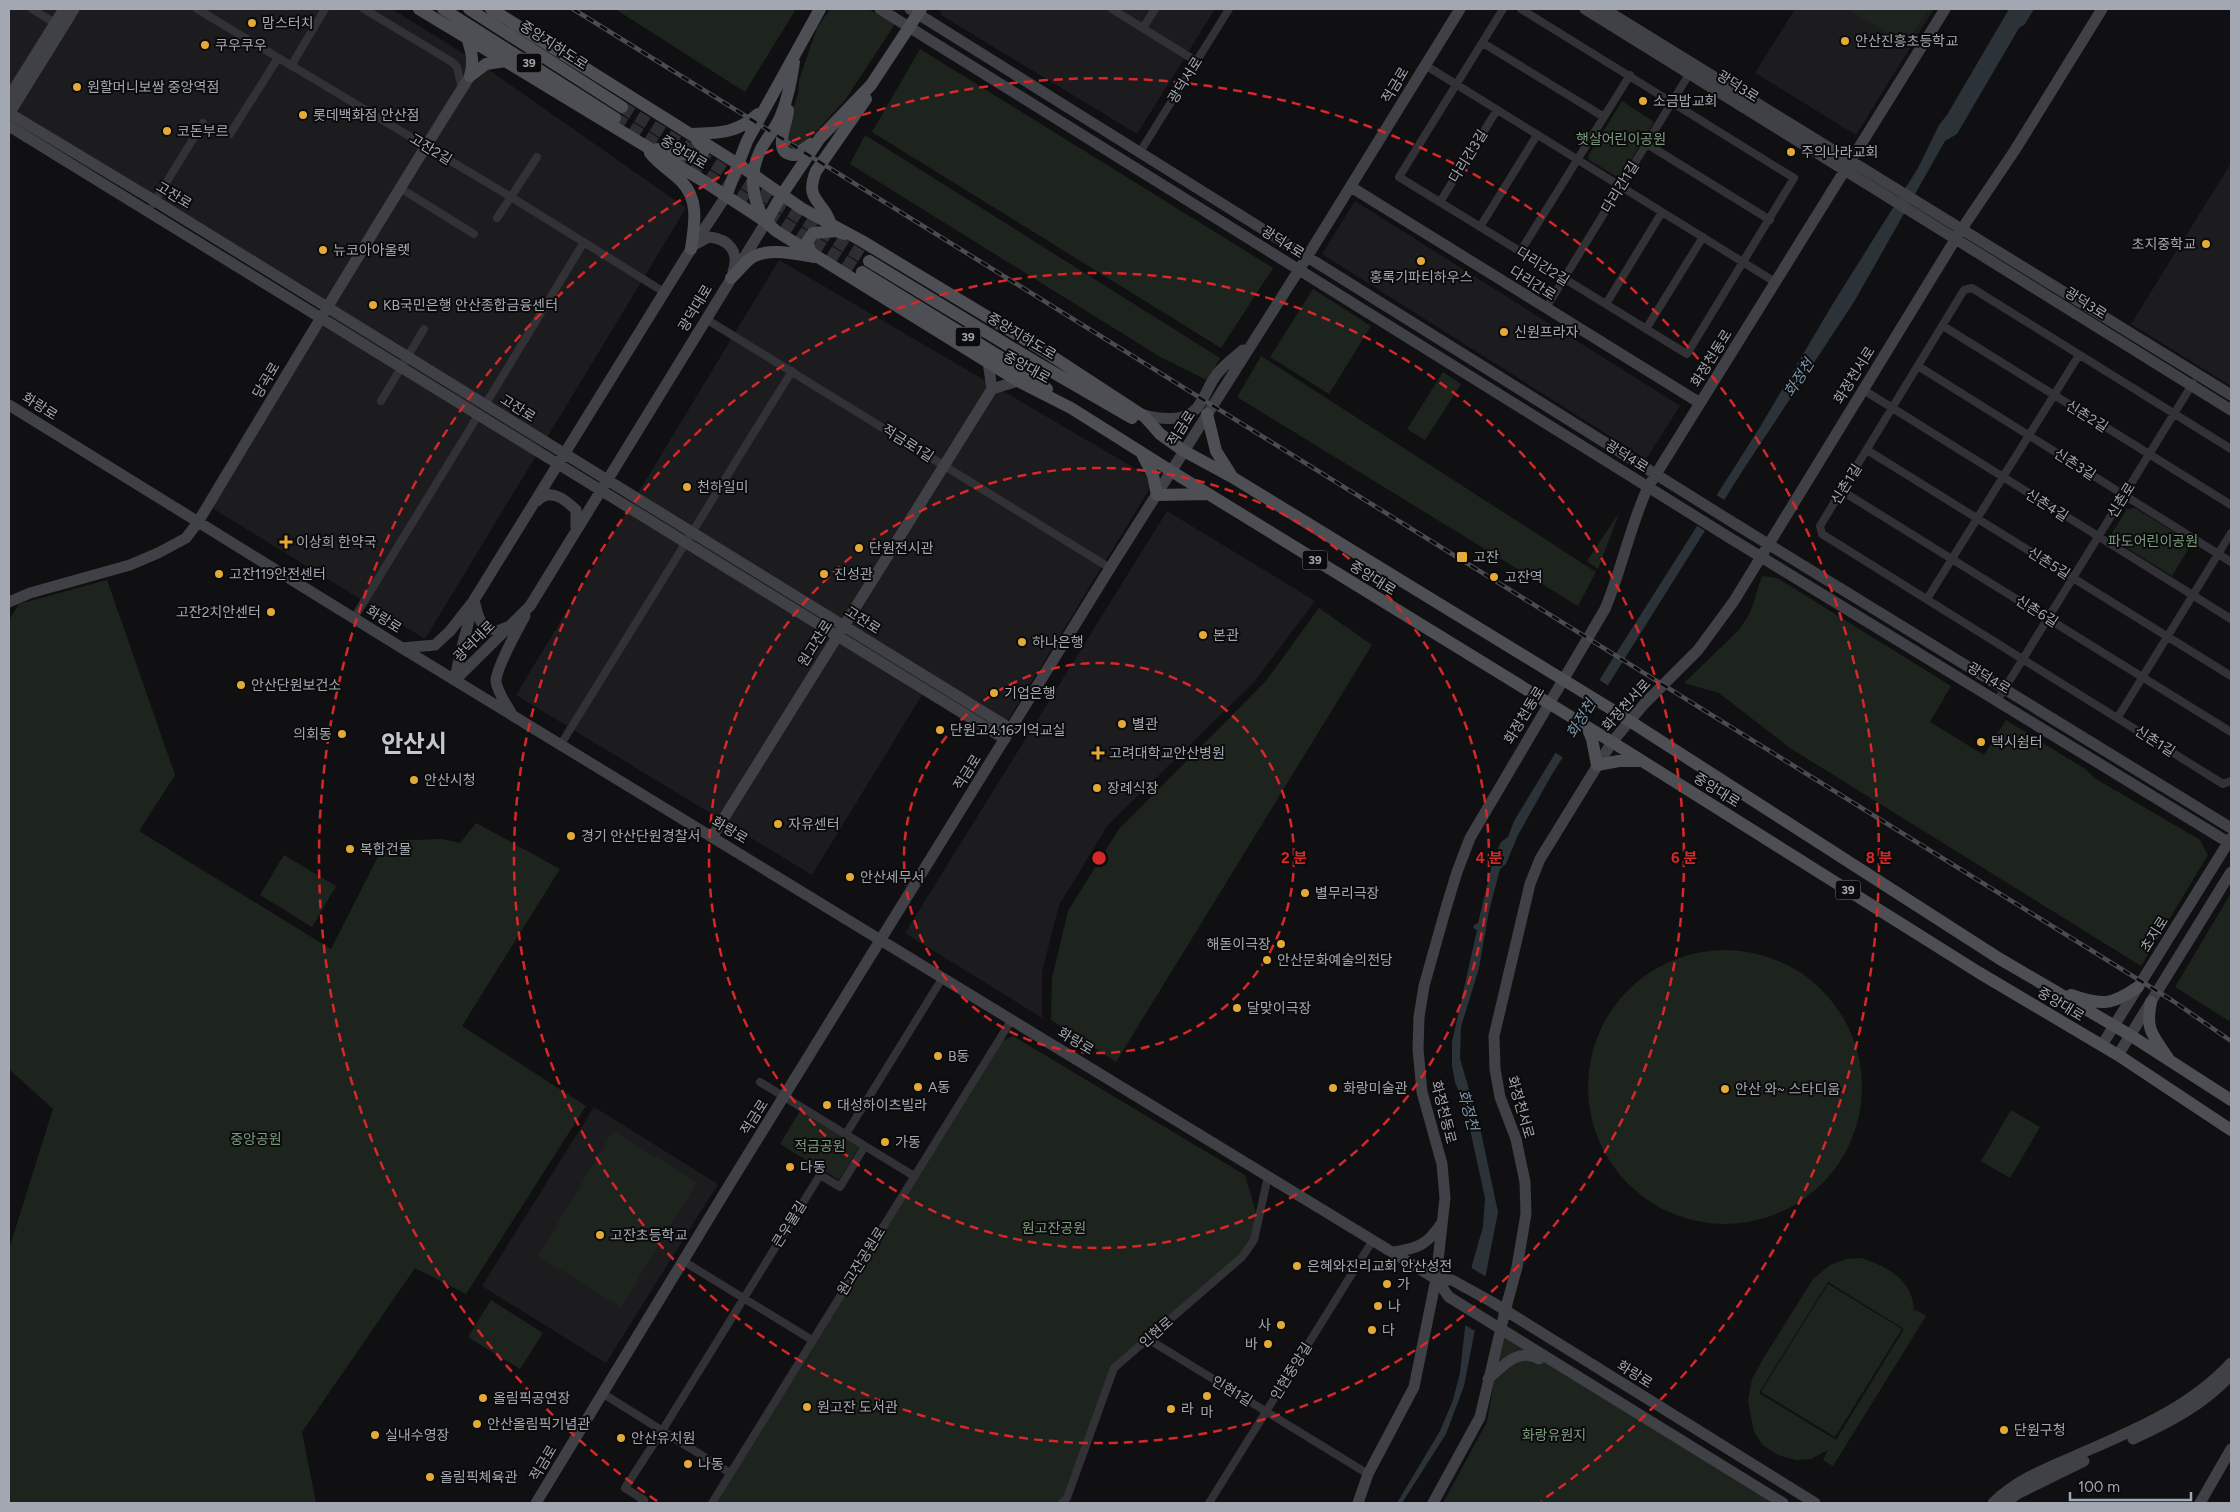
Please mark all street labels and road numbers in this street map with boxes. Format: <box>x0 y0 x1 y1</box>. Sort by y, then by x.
street label: 중앙지하도로 <box>517 17 591 74</box>
road number: 39 <box>516 54 542 72</box>
street label: 광덕서로 <box>1165 54 1206 107</box>
street label: 적금로 <box>1378 64 1413 106</box>
street label: 광덕3로 <box>1714 67 1762 106</box>
street label: 다리간3길 <box>1446 127 1491 186</box>
street label: 고잔2길 <box>406 130 455 169</box>
street label: 중앙대로 <box>657 132 710 173</box>
street label: 다리간1길 <box>1598 158 1643 216</box>
street label: 고잔로 <box>153 178 195 213</box>
street label: 광덕4로 <box>1258 223 1307 262</box>
street label: 다리간2길 <box>1513 243 1572 289</box>
street label: 다리간로 <box>1506 263 1559 304</box>
street label: 광덕대로 <box>675 282 716 335</box>
street label: 광덕3로 <box>2062 284 2110 323</box>
street label: 중앙지하도로 <box>984 309 1059 364</box>
street label: 화정천동로 <box>1687 326 1736 390</box>
road number: 39 <box>956 328 980 347</box>
street label: 화정천서로 <box>1830 343 1879 407</box>
street label: 중앙대로 <box>1000 348 1054 387</box>
street label: 당곡로 <box>249 359 284 401</box>
street label: 화랑로 <box>19 389 61 424</box>
street label: 고잔로 <box>497 391 539 426</box>
street label: 신촌2길 <box>2063 397 2111 436</box>
street label: 적금로 <box>1164 407 1199 449</box>
street label: 적금로1길 <box>879 421 937 466</box>
street label: 광덕4로 <box>1602 437 1651 476</box>
street label: 신촌3길 <box>2051 445 2099 484</box>
street label: 신촌1길 <box>1827 461 1865 508</box>
street label: 신촌로 <box>2104 479 2139 521</box>
street label: 신촌4길 <box>2022 486 2071 525</box>
street label: 신촌5길 <box>2024 544 2073 583</box>
road number: 39 <box>1302 550 1328 570</box>
street label: 중앙대로 <box>1346 558 1399 599</box>
street label: 신촌6길 <box>2012 592 2061 631</box>
street label: 화랑로 <box>363 602 405 637</box>
street label: 고잔로 <box>842 603 884 638</box>
street label: 광덕대로 <box>450 617 499 666</box>
street label: 원고잔로 <box>795 617 836 670</box>
street label: 광덕4로 <box>1964 659 2014 698</box>
street label: 화정천서로 <box>1599 676 1654 735</box>
street label: 화정천동로 <box>1501 683 1548 747</box>
street label: 신촌1길 <box>2131 722 2178 760</box>
street label: 적금로 <box>950 751 985 793</box>
street label: 중앙대로 <box>1690 770 1743 811</box>
street label: 화랑로 <box>709 813 751 848</box>
road number: 39 <box>1836 880 1860 900</box>
street label: 초지로 <box>2137 913 2172 955</box>
street label: 중앙대로 <box>2034 984 2087 1025</box>
street label: 화랑로 <box>1055 1024 1097 1059</box>
street label: 화정천서로 <box>1503 1074 1538 1141</box>
street label: 화정천동로 <box>1427 1079 1460 1146</box>
street label: 적금로 <box>737 1096 772 1138</box>
street label: 큰우물길 <box>769 1198 810 1251</box>
street label: 원고잔공원로 <box>834 1224 889 1299</box>
street label: 인현로 <box>1136 1313 1177 1351</box>
street label: 인현중앙길 <box>1267 1339 1316 1403</box>
street label: 화랑로 <box>1614 1357 1656 1392</box>
street label: 인현1길 <box>1208 1373 1255 1410</box>
street label: 적금로 <box>526 1442 561 1484</box>

